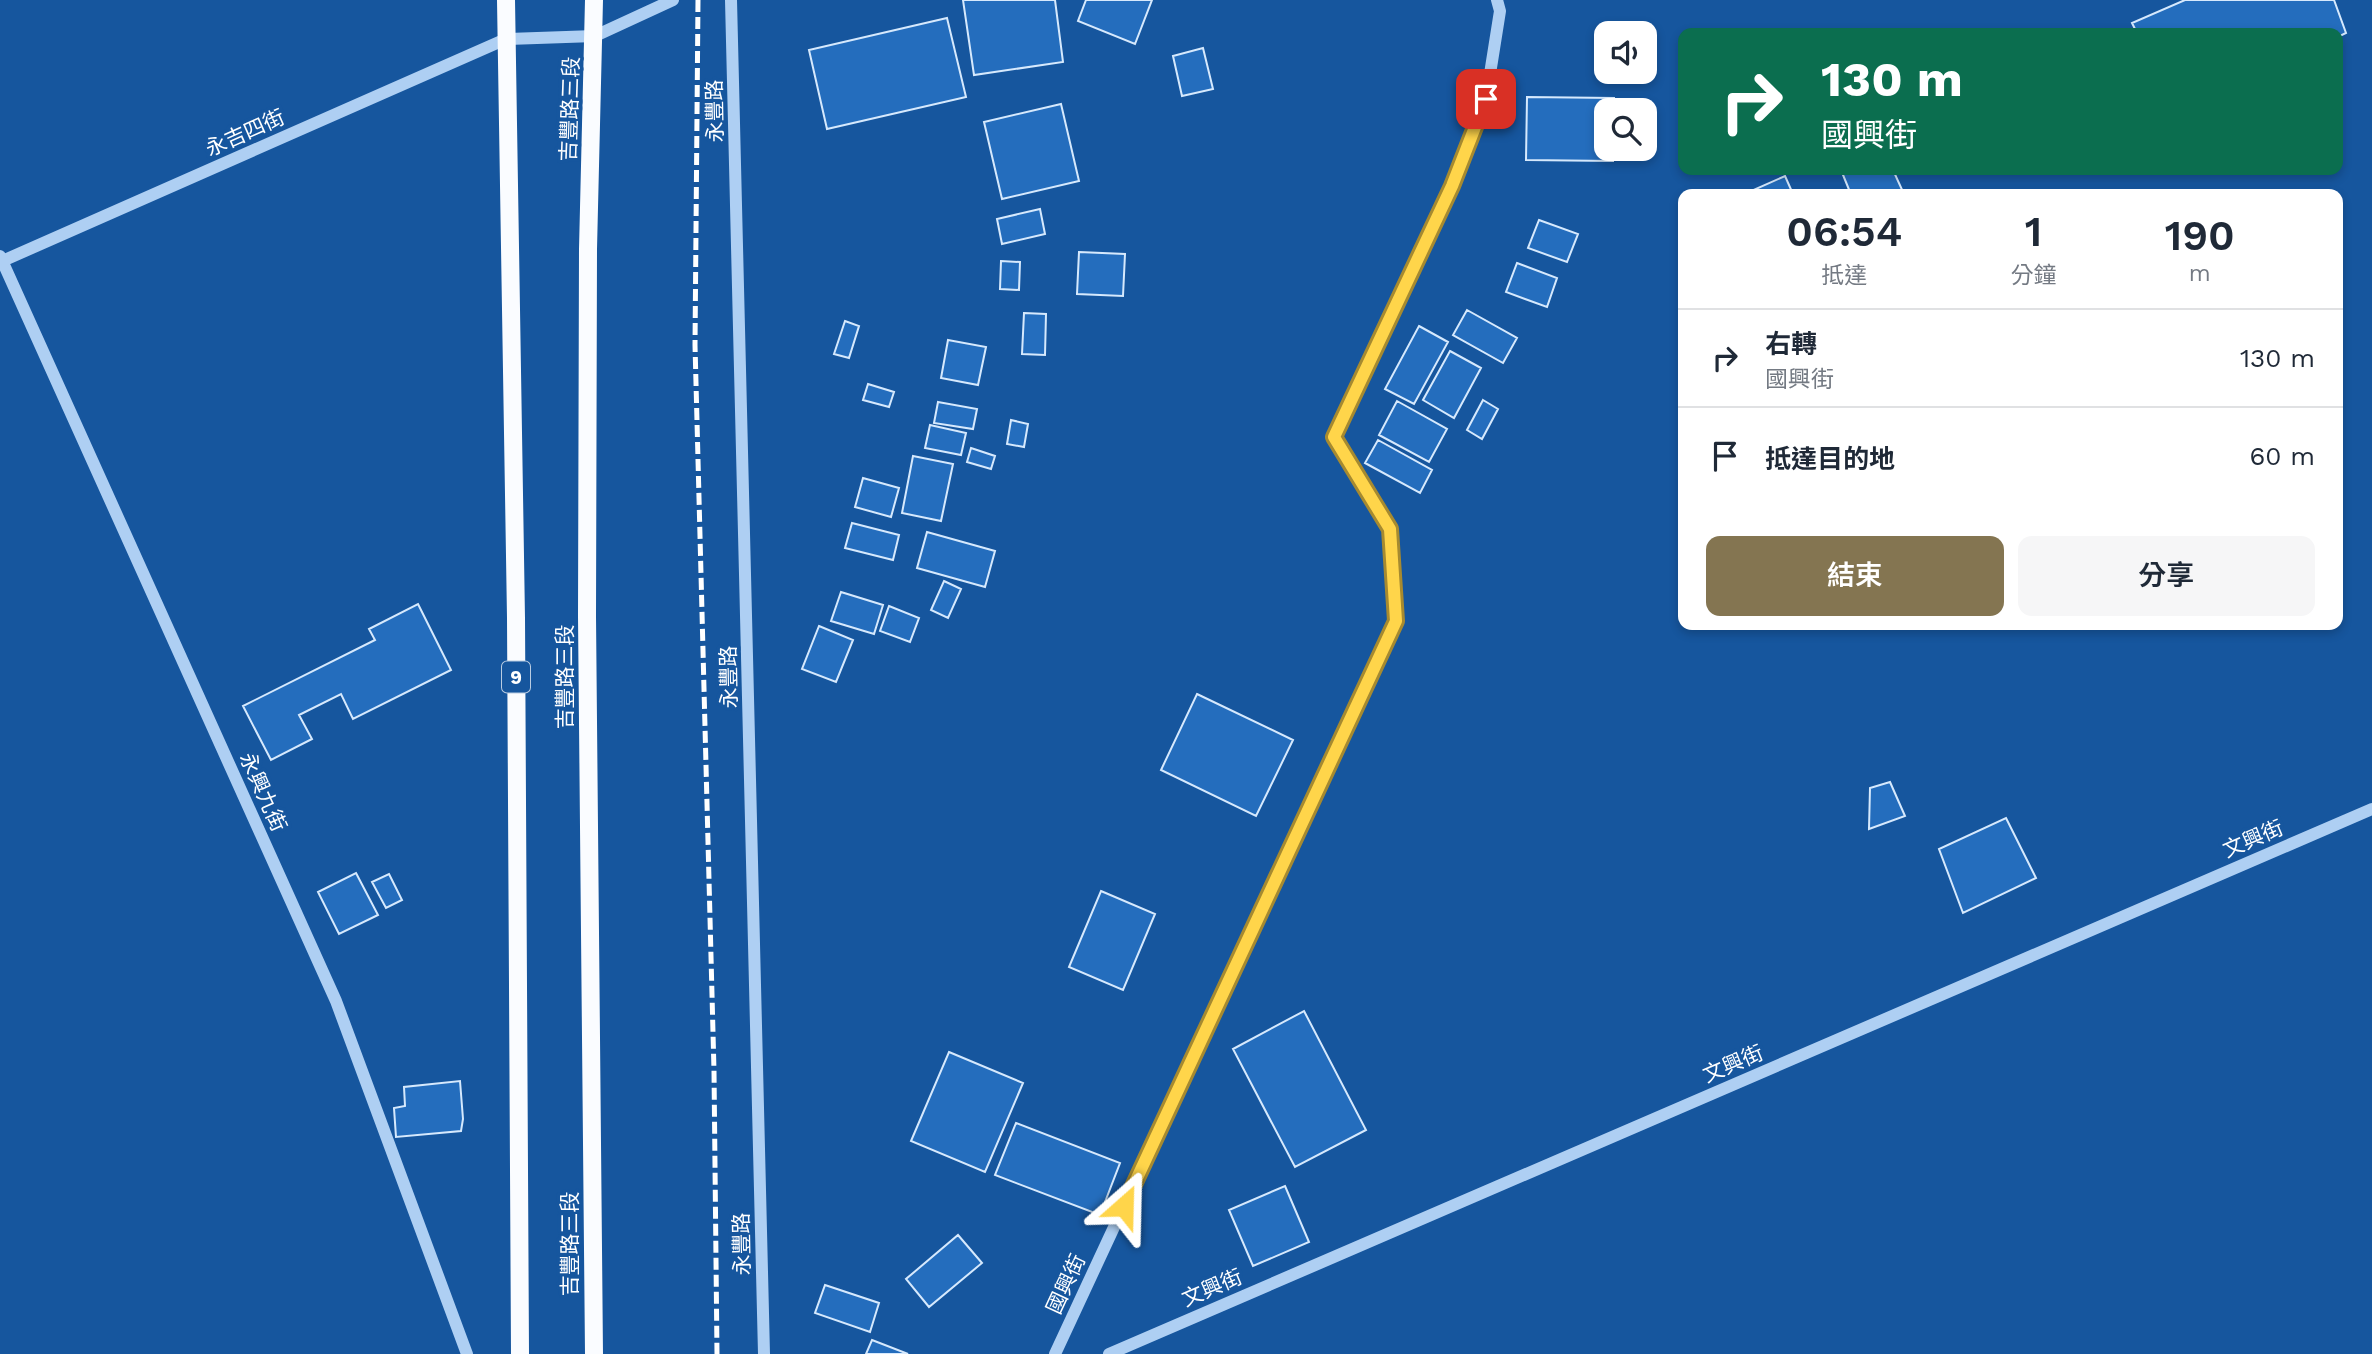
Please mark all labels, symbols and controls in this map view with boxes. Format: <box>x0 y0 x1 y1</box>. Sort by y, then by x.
map controls <box>1594 21 1657 161</box>
button: sound <box>1594 21 1657 84</box>
text: 130 m <box>1821 50 1963 108</box>
street label: 吉豐路三段 <box>555 56 584 162</box>
icon: right <box>1706 56 1797 147</box>
pin <box>1456 69 1516 129</box>
street label: 永豐路 <box>701 79 728 143</box>
icon: arrive <box>1467 80 1505 118</box>
button: search <box>1594 98 1657 161</box>
street label: 永吉四街 <box>201 104 288 161</box>
text: 國興街 <box>1821 116 1917 154</box>
text: 06:54 <box>1786 207 1902 256</box>
text: 1 <box>2025 207 2042 256</box>
text: 190 <box>2165 211 2235 260</box>
text: m <box>2189 260 2211 287</box>
text: 抵達 <box>1821 262 1867 289</box>
text: 分鐘 <box>2010 262 2056 289</box>
text: 右轉 <box>1765 329 1817 359</box>
icon: right <box>1706 339 1744 377</box>
text: 130 m <box>2240 343 2315 373</box>
text: 國興街 <box>1765 366 1834 393</box>
icon: arrive <box>1706 437 1744 475</box>
text: 60 m <box>2249 441 2315 471</box>
text: 抵達目的地 <box>1765 444 1895 474</box>
button: 結束 <box>1706 536 2004 616</box>
button: 分享 <box>2018 536 2315 616</box>
street label: 吉豐路三段 <box>552 625 577 730</box>
street label: 永豐路 <box>715 645 742 709</box>
road number: 9 <box>502 662 530 692</box>
street label: 永興九街 <box>235 748 292 835</box>
street label: 文興街 <box>2219 815 2287 862</box>
street label: 文興街 <box>1699 1040 1767 1087</box>
position arrow <box>1087 1169 1161 1243</box>
street label: 吉豐路三段 <box>557 1192 582 1297</box>
street label: 永豐路 <box>728 1212 755 1276</box>
street label: 國興街 <box>1041 1250 1090 1318</box>
street label: 文興街 <box>1178 1264 1246 1311</box>

